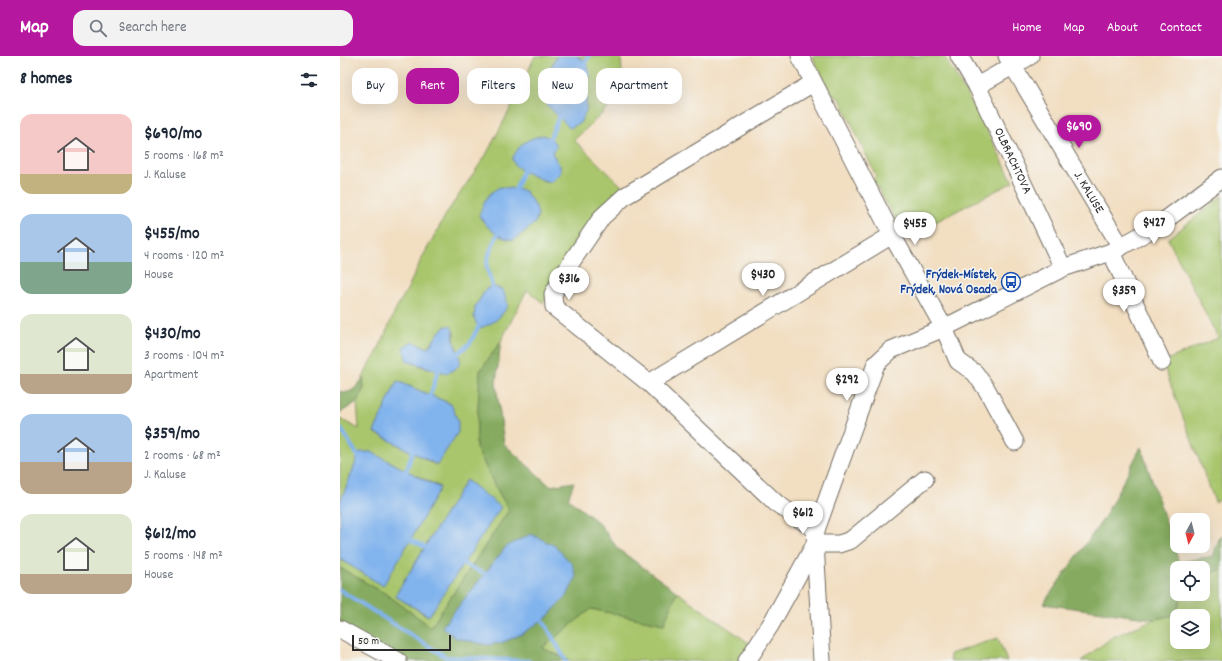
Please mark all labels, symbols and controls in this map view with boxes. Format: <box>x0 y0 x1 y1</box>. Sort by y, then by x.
search box <box>73 10 353 46</box>
text: Map <box>20 15 49 42</box>
icon: search <box>87 17 109 39</box>
text: Search here <box>119 17 187 39</box>
text: Home <box>1012 18 1041 38</box>
text: Map <box>1063 18 1085 38</box>
text: About <box>1107 18 1138 38</box>
text: Contact <box>1160 18 1202 38</box>
text: 8 homes <box>20 68 72 92</box>
chip: Buy <box>352 68 398 104</box>
chip: Rent <box>406 68 459 104</box>
chip: Filters <box>467 68 530 104</box>
chip: New <box>538 68 588 104</box>
chip: Apartment <box>596 68 682 104</box>
icon: filters <box>298 69 320 91</box>
pin: $690 <box>1055 115 1103 149</box>
text: $690 <box>1066 118 1092 137</box>
text: $690/mo <box>144 123 202 147</box>
street label: OLBRACHTOVA <box>989 125 1036 197</box>
icon: home <box>52 130 100 178</box>
text: 5 rooms · 168 m² <box>144 147 224 166</box>
text: J. Kaluse <box>144 166 186 185</box>
street label: J. KALUSE <box>1068 168 1109 217</box>
pin: $427 <box>1130 211 1178 245</box>
pin: $455 <box>891 212 939 246</box>
text: $427 <box>1143 214 1165 233</box>
text: $455 <box>903 215 927 234</box>
text: $455/mo <box>144 223 200 247</box>
icon: home <box>52 230 100 278</box>
text: 4 rooms · 120 m² <box>144 247 224 266</box>
pin: $430 <box>739 263 787 297</box>
text: House <box>144 266 173 285</box>
text: $430 <box>751 266 775 285</box>
place label: Frýdek-Místek, Frýdek, Nová Osada <box>900 266 998 300</box>
pin: $316 <box>545 267 593 301</box>
text: $316 <box>558 270 580 289</box>
bus stop icon: Frýdek-Místek, Frýdek, Nová Osada <box>1000 271 1022 293</box>
pin: $359 <box>1100 279 1148 313</box>
text: $359 <box>1112 282 1136 301</box>
text: $430/mo <box>144 323 201 347</box>
icon: home <box>52 330 100 378</box>
text: 3 rooms · 104 m² <box>144 347 224 366</box>
text: Apartment <box>144 366 198 385</box>
pin: $292 <box>823 368 871 402</box>
text: $292 <box>835 371 859 390</box>
text: $359/mo <box>144 423 200 447</box>
icon: home <box>52 430 100 478</box>
text: 2 rooms · 68 m² <box>144 447 221 466</box>
text: J. Kaluse <box>144 466 186 485</box>
pin: $612 <box>779 501 827 535</box>
text: $612 <box>792 504 814 523</box>
north arrow <box>1170 513 1210 553</box>
map controls <box>1170 513 1210 649</box>
text: $612/mo <box>144 523 196 547</box>
icon: home <box>52 530 100 578</box>
text: 5 rooms · 148 m² <box>144 547 223 566</box>
button: locate <box>1170 561 1210 601</box>
text: House <box>144 566 173 585</box>
button: layers <box>1170 609 1210 649</box>
scale bar <box>352 633 451 652</box>
text: 50 m <box>358 634 379 650</box>

